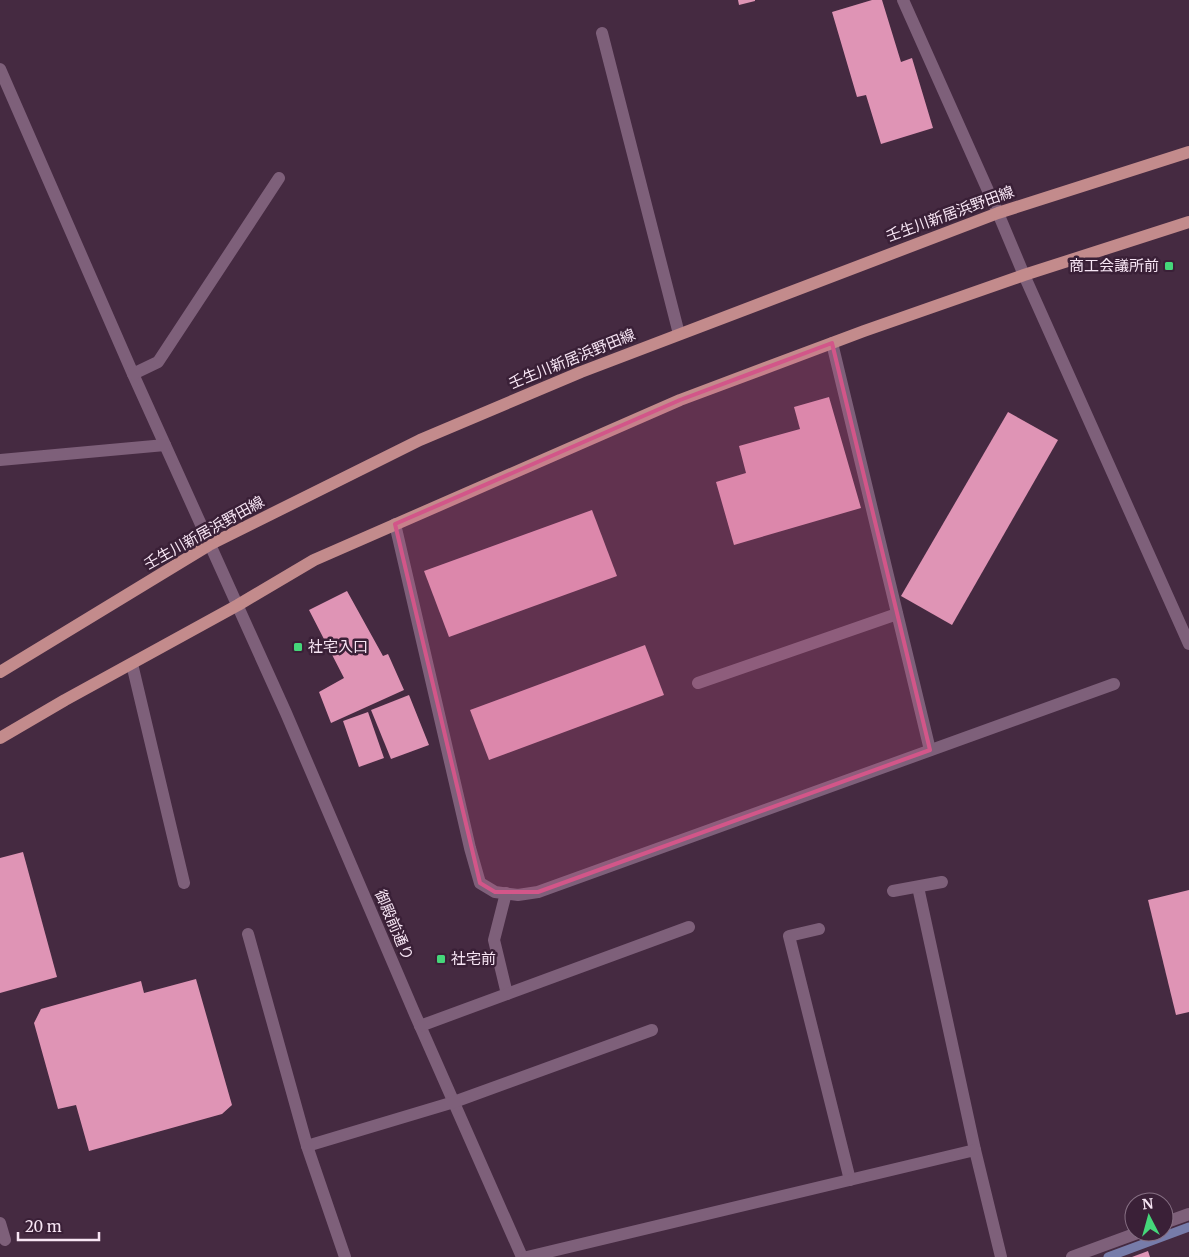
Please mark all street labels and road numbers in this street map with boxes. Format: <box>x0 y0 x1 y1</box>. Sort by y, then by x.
street label: 壬生川新居浜野田線 <box>883 182 1017 246</box>
street label: 壬生川新居浜野田線 <box>506 324 638 393</box>
street label: 壬生川新居浜野田線 <box>140 492 267 574</box>
street label: 御殿前通り <box>371 887 418 963</box>

